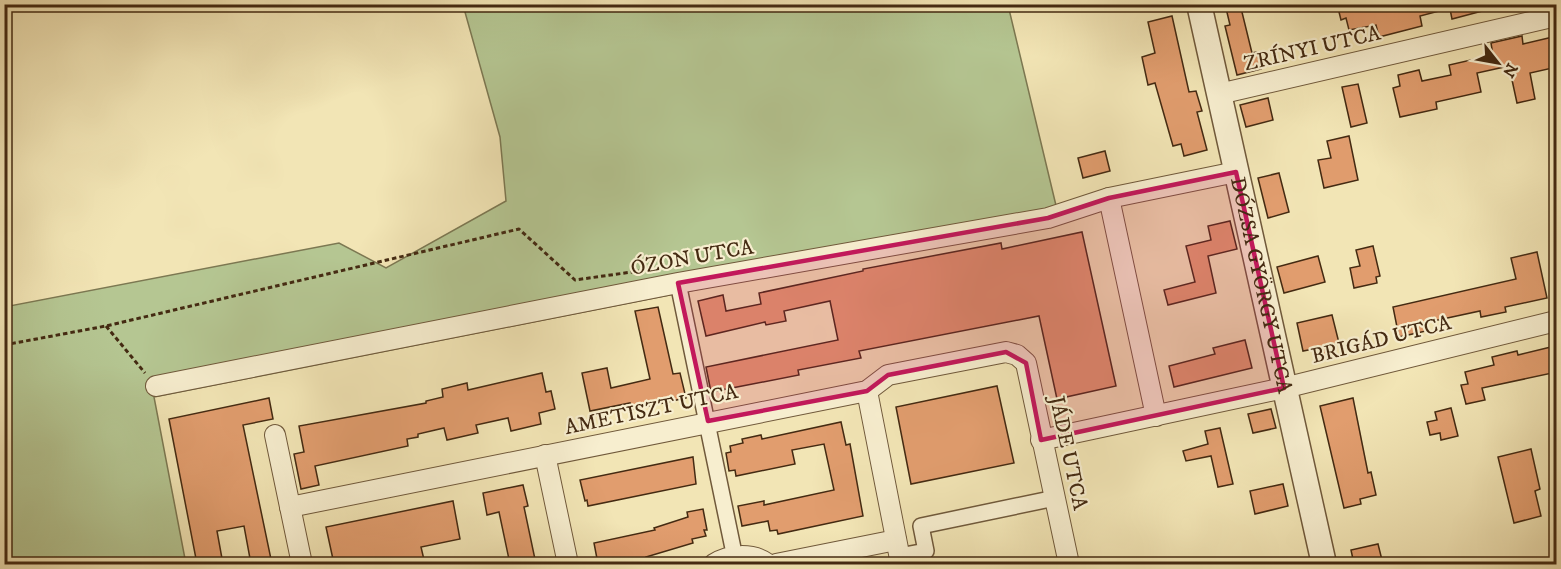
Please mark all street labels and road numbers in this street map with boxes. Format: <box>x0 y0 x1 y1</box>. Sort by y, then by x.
street label: ZRÍNYI UTCA <box>1241 19 1384 77</box>
street label: DÓZSA GYÖRGY UTCA <box>1224 175 1298 397</box>
street label: ÓZON UTCA <box>628 232 756 282</box>
street label: BRIGÁD UTCA <box>1308 308 1454 370</box>
street label: AMETISZT UTCA <box>562 379 741 441</box>
street label: JÁDE UTCA <box>1043 392 1095 513</box>

